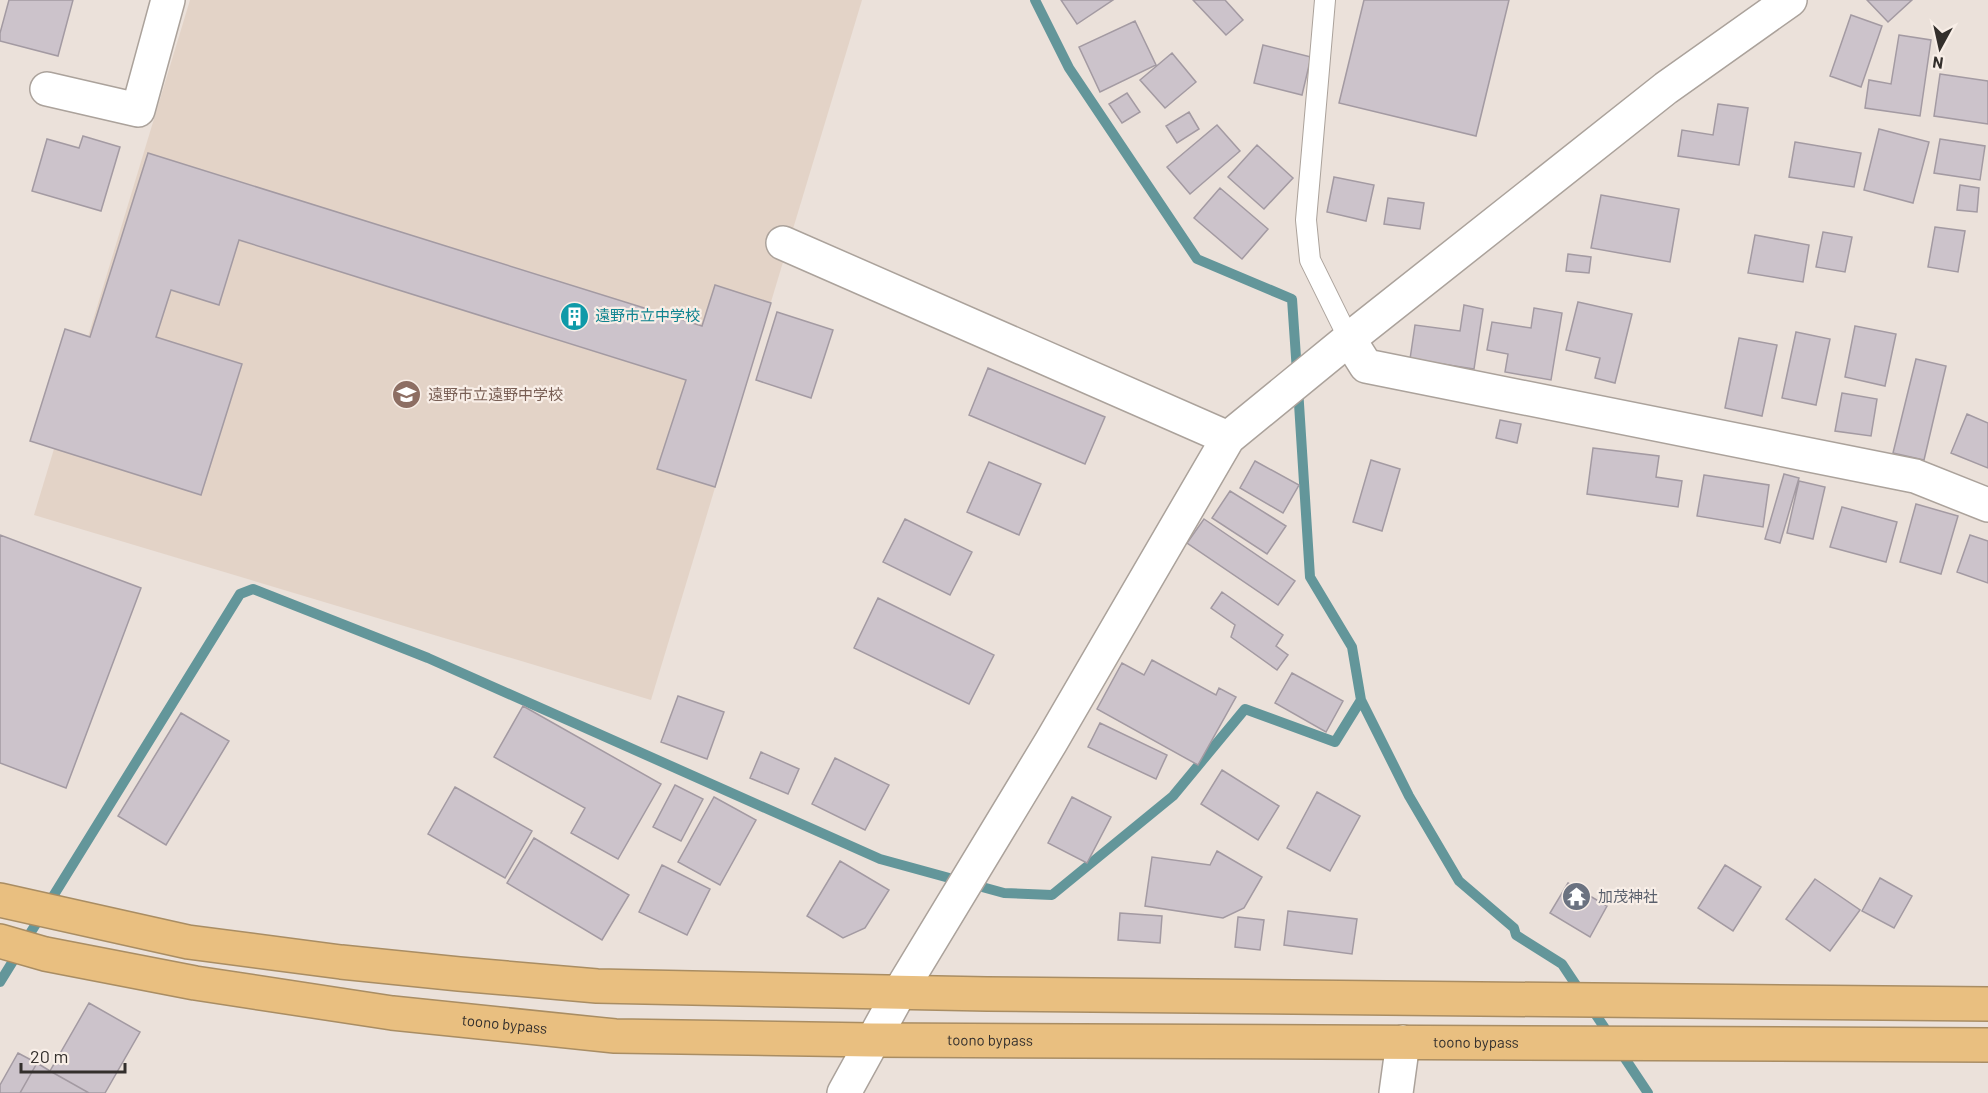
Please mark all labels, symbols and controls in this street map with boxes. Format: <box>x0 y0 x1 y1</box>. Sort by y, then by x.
north arrow <box>1910 18 1970 78</box>
text: N <box>1931 53 1944 73</box>
building icon: 遠野市立中学校 <box>558 300 590 332</box>
place label: 遠野市立中学校 <box>595 306 700 324</box>
school or university icon: 遠野市立遠野中学校 <box>391 379 423 411</box>
place label: 遠野市立遠野中学校 <box>428 385 563 403</box>
temple icon: 加茂神社 <box>1561 881 1593 913</box>
place label: 加茂神社 <box>1598 887 1658 905</box>
street label: toono bypass <box>461 1010 548 1037</box>
street label: toono bypass <box>947 1030 1033 1049</box>
street label: toono bypass <box>1433 1033 1519 1051</box>
scale bar <box>21 1036 124 1074</box>
text: 20 m <box>30 1045 68 1067</box>

